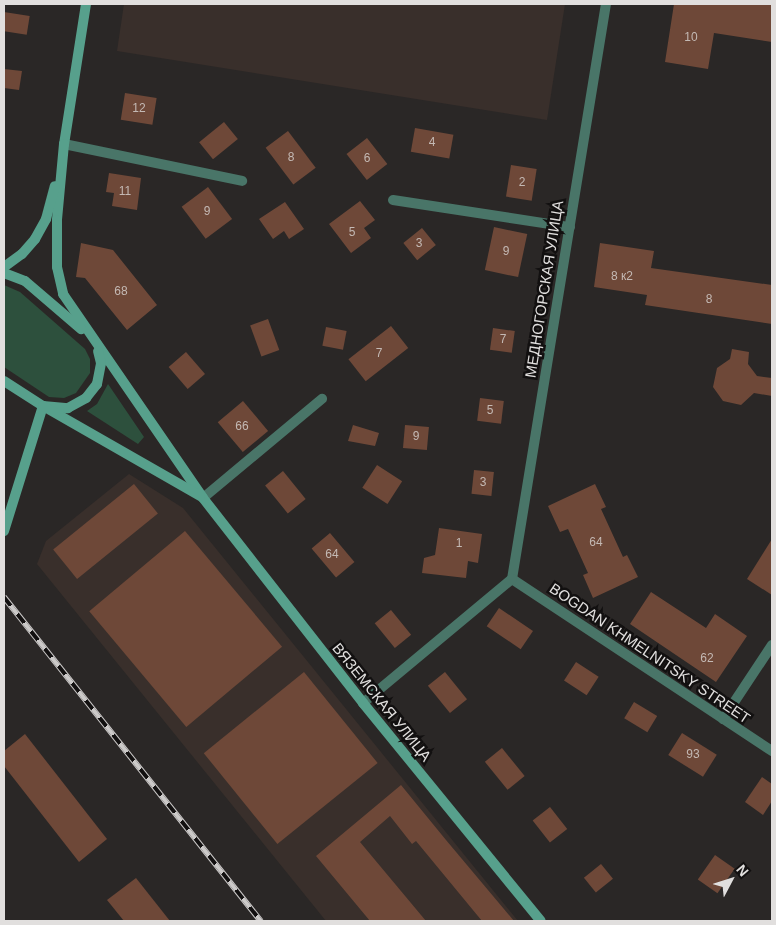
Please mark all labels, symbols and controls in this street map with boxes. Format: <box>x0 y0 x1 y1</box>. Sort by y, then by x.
house number: 10 <box>684 31 698 45</box>
house number: 12 <box>132 102 146 116</box>
house number: 4 <box>429 136 435 150</box>
house number: 8 <box>288 151 294 165</box>
house number: 6 <box>364 152 370 166</box>
house number: 2 <box>519 176 525 190</box>
house number: 11 <box>119 185 131 199</box>
street label: МЕДНОГОРСКАЯ УЛИЦА <box>521 199 567 379</box>
house number: 9 <box>204 205 210 219</box>
house number: 5 <box>349 226 355 240</box>
house number: 3 <box>416 237 422 251</box>
house number: 9 <box>503 245 509 259</box>
house number: 8 к2 <box>611 270 633 284</box>
house number: 68 <box>114 285 128 299</box>
house number: 8 <box>706 293 712 307</box>
house number: 7 <box>500 333 506 347</box>
house number: 7 <box>376 347 382 361</box>
house number: 5 <box>487 404 493 418</box>
house number: 66 <box>235 420 249 434</box>
house number: 9 <box>413 430 419 444</box>
house number: 3 <box>480 476 486 490</box>
house number: 64 <box>589 536 603 550</box>
house number: 1 <box>456 537 462 551</box>
house number: 64 <box>325 548 339 562</box>
street label: BOGDAN KHMELNITSKY STREET <box>546 579 754 727</box>
street label: ВЯЗЕМСКАЯ УЛИЦА <box>329 639 435 765</box>
house number: 62 <box>700 652 714 666</box>
house number: 93 <box>686 748 700 762</box>
north arrow <box>706 855 756 905</box>
text: N <box>733 861 752 879</box>

